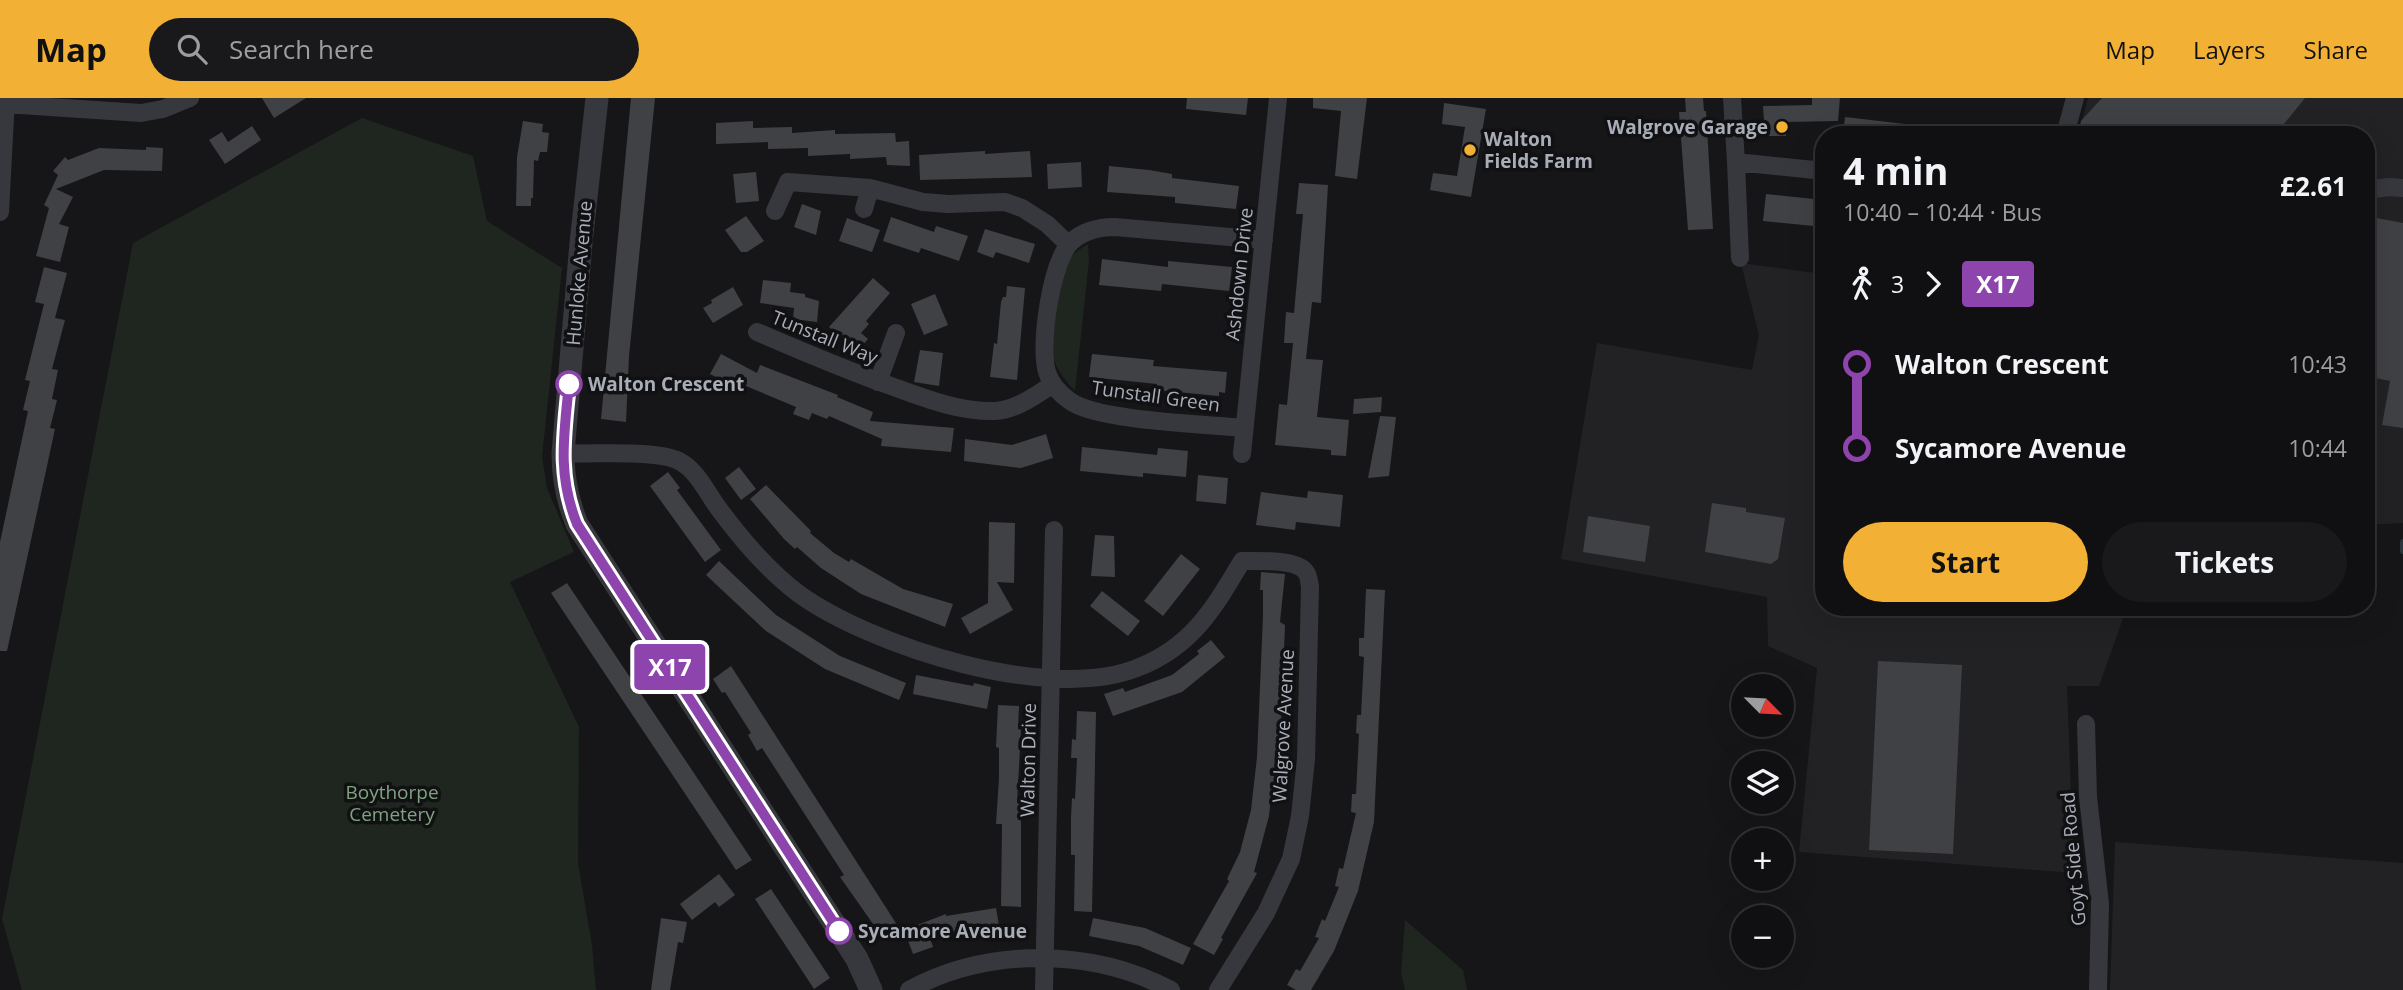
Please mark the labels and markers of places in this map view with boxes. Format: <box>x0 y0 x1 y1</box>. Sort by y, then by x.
place label: Walgrove Garage <box>1607 114 1768 140</box>
marker: Walgrove Garage <box>1774 119 1790 135</box>
place label: Walton Fields Farm <box>1484 126 1593 174</box>
marker: Walton Fields Farm <box>1462 142 1478 158</box>
marker: Walton Crescent <box>556 371 582 397</box>
place label: Walton Crescent <box>588 371 744 397</box>
marker: Sycamore Avenue <box>826 918 852 944</box>
place label: Sycamore Avenue <box>858 918 1027 944</box>

